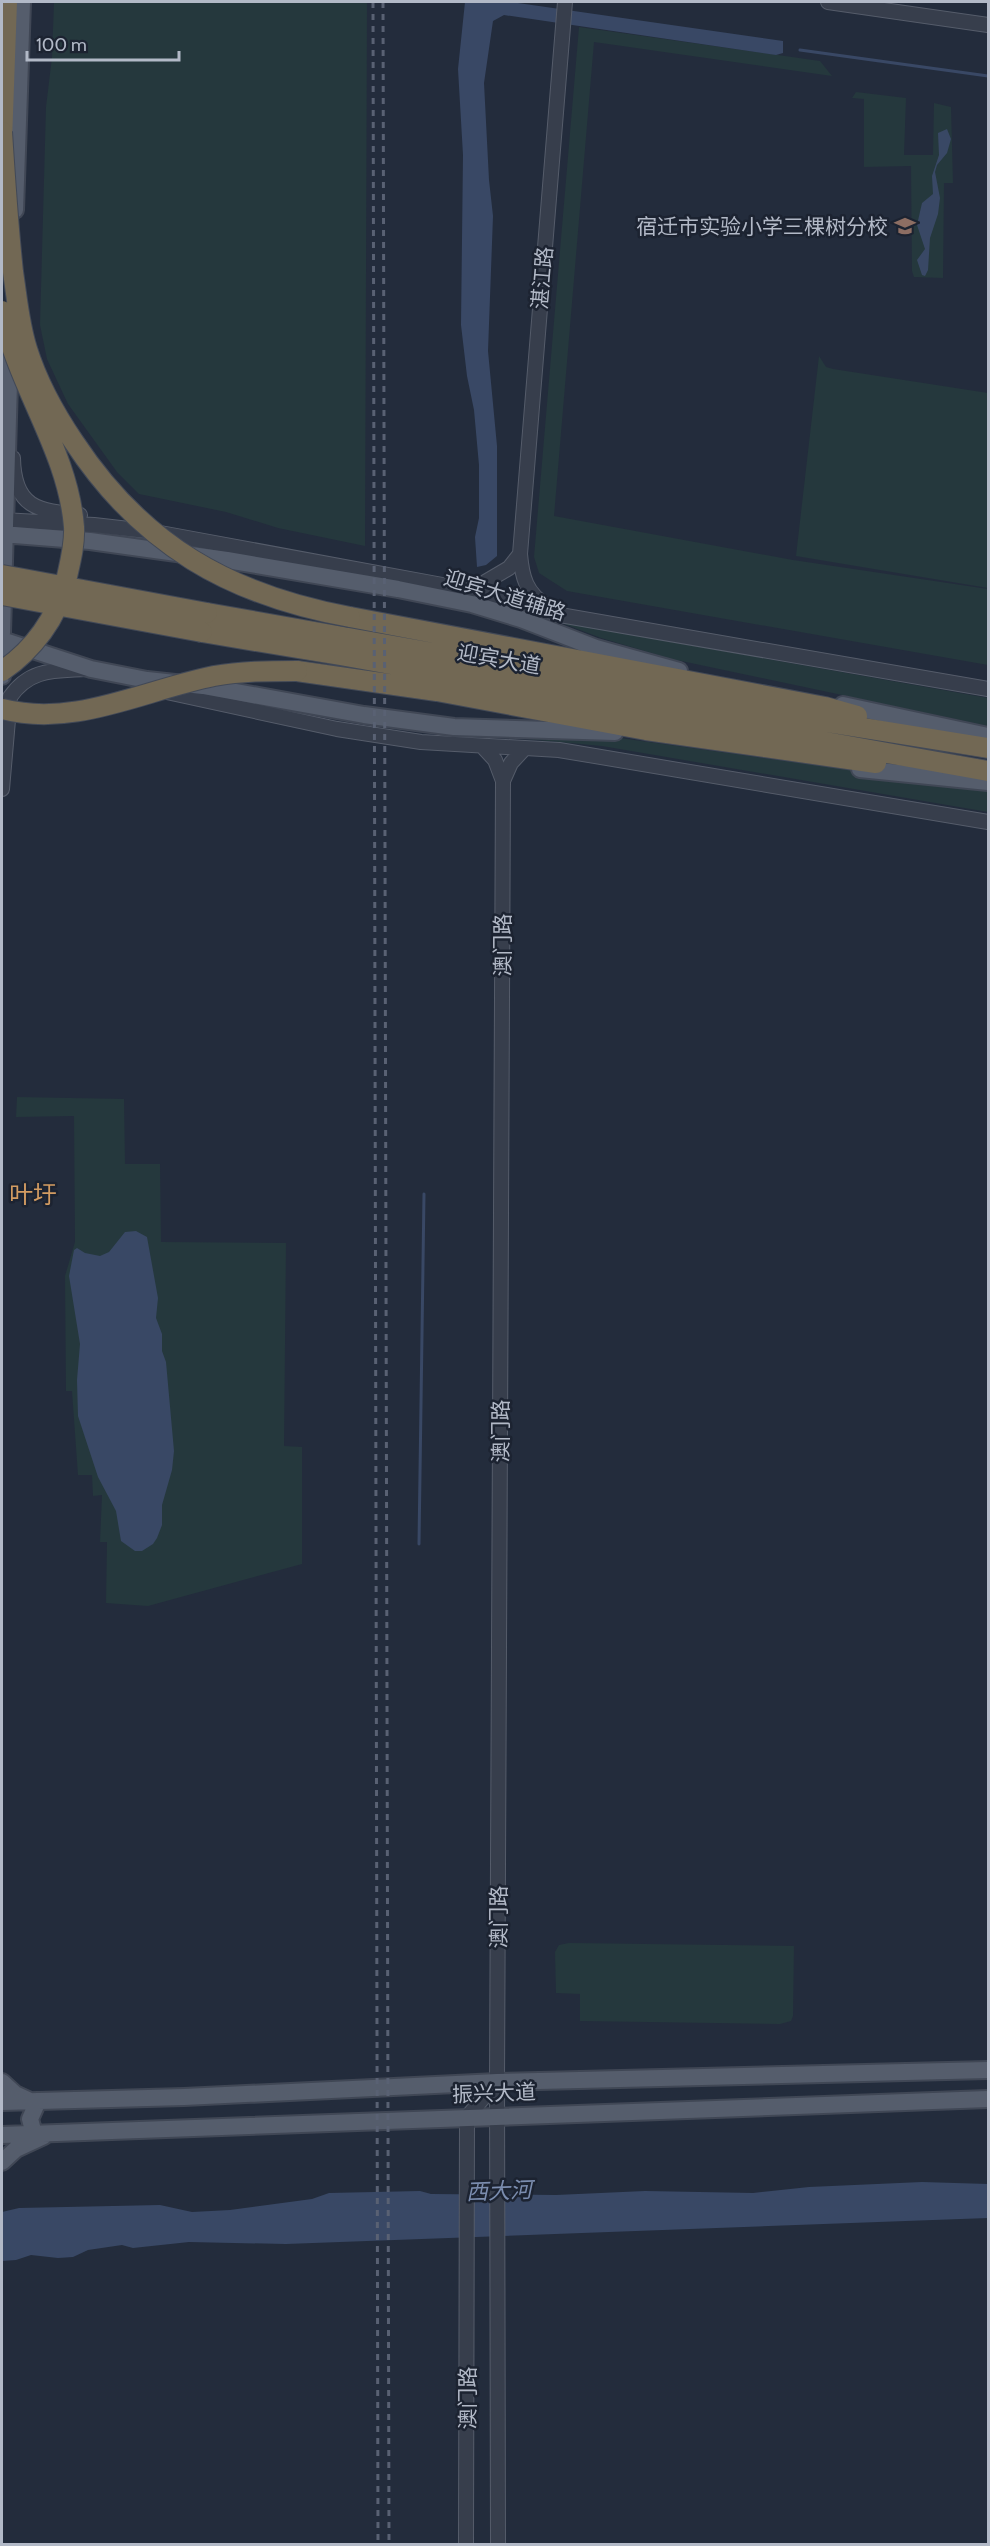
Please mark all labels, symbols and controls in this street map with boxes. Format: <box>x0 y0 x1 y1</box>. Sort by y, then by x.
scale bar <box>27 24 178 62</box>
text: 100 m <box>36 34 87 56</box>
place label: 宿迁市实验小学三棵树分校 <box>636 214 888 239</box>
school or university icon: 宿迁市实验小学三棵树分校 <box>893 214 917 238</box>
street label: 湛江路 <box>527 246 557 310</box>
street label: 迎宾大道辅路 <box>441 565 569 625</box>
street label: 迎宾大道 <box>455 639 543 679</box>
street label: 澳门路 <box>490 914 515 977</box>
district label: 叶圩 <box>9 1180 57 1209</box>
street label: 澳门路 <box>488 1400 513 1463</box>
street label: 澳门路 <box>486 1886 511 1949</box>
street label: 振兴大道 <box>452 2079 536 2107</box>
water label: 西大河 <box>466 2176 536 2206</box>
street label: 澳门路 <box>455 2367 480 2430</box>

